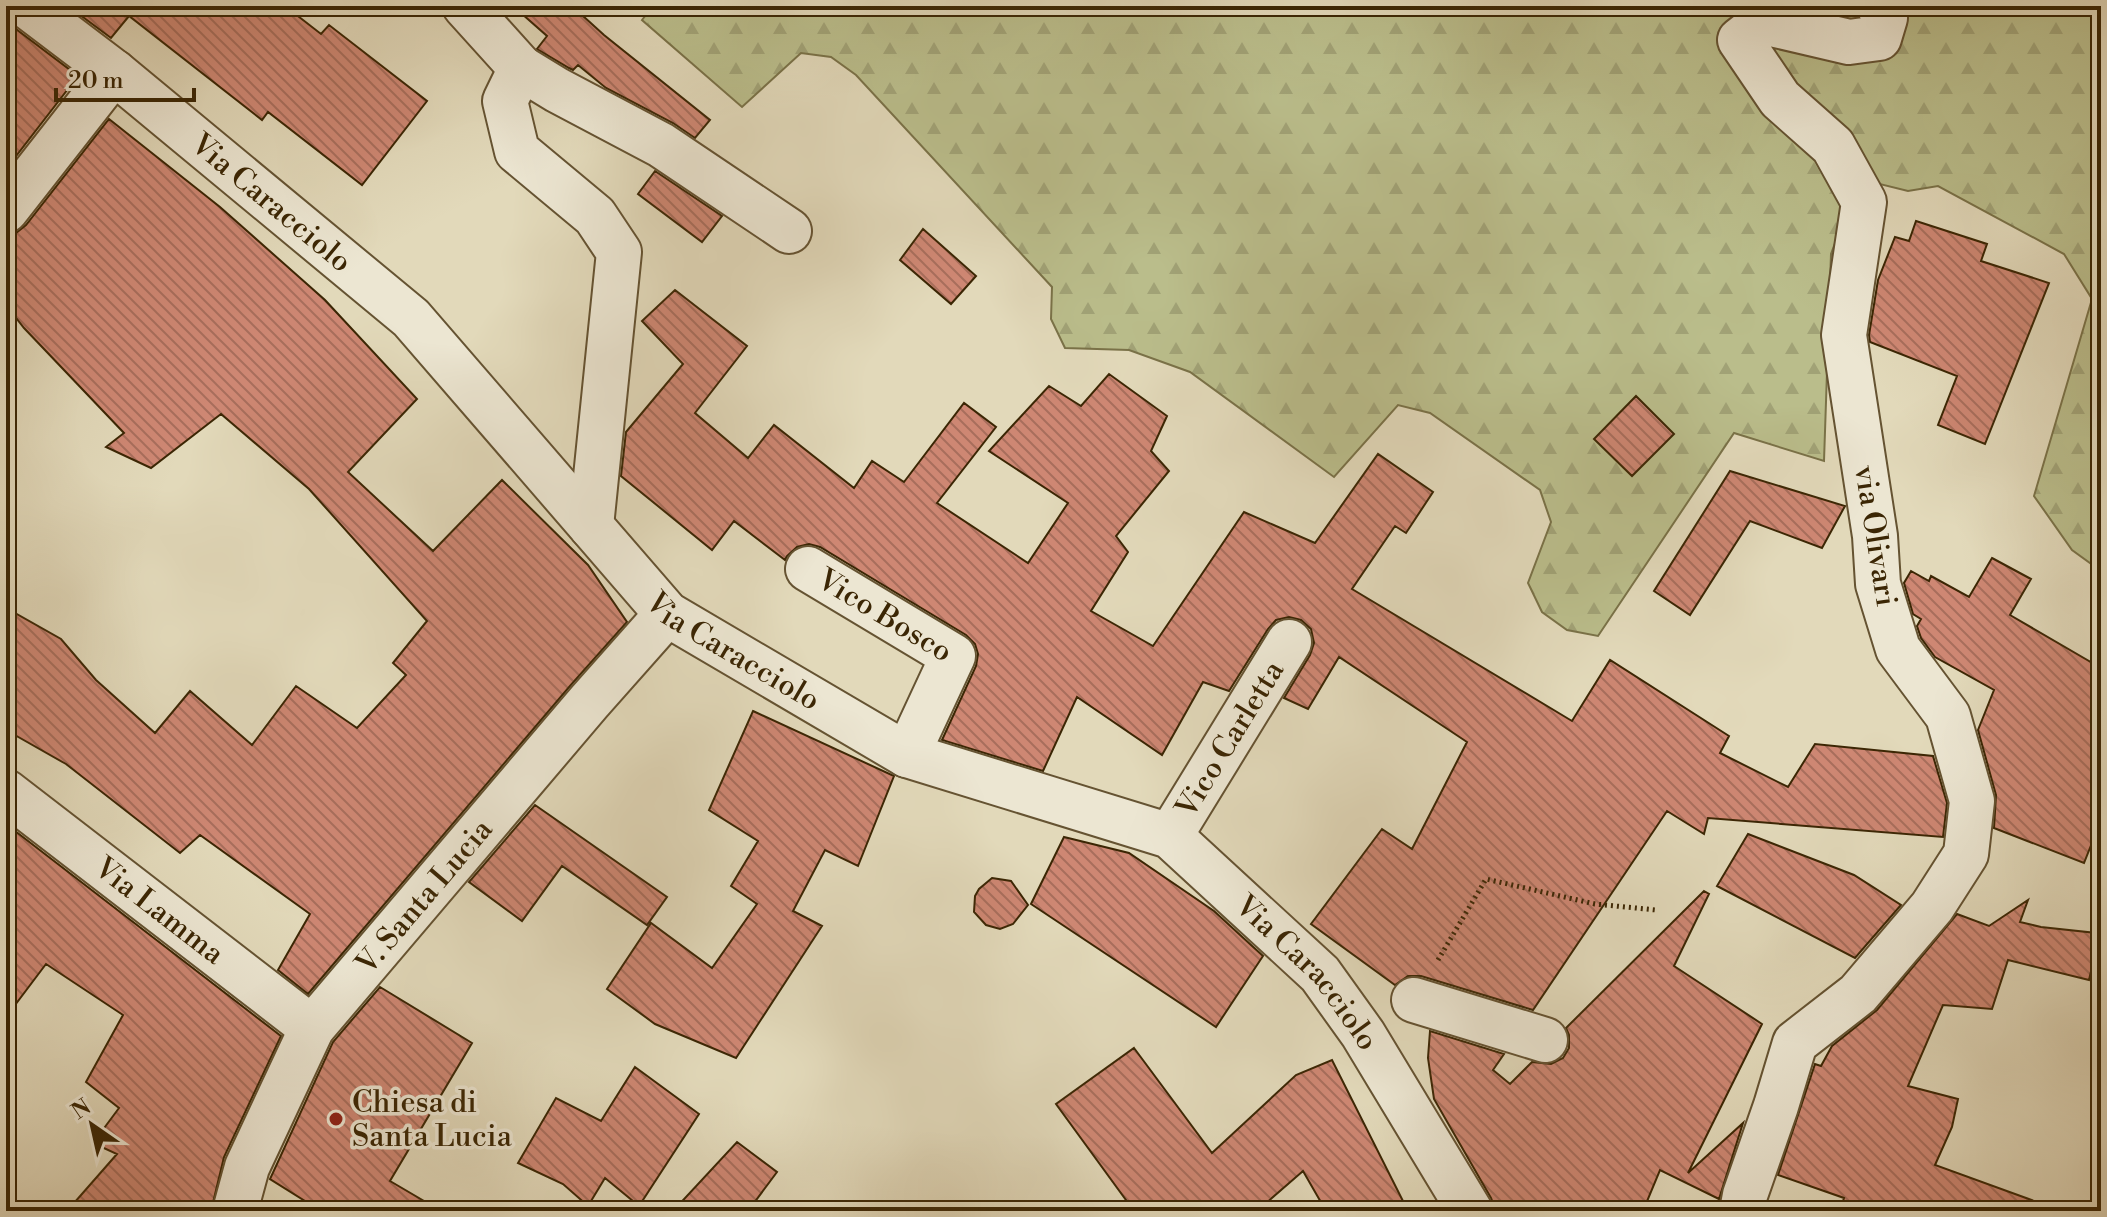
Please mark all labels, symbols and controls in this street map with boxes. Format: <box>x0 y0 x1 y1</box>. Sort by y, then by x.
scale bar <box>56 52 194 102</box>
text: 20 m <box>68 66 124 96</box>
street label: Via Caracciolo <box>182 125 359 281</box>
street label: via Olivari <box>1845 462 1905 609</box>
street label: Vico Bosco <box>809 561 959 671</box>
street label: Via Caracciolo <box>636 584 827 720</box>
street label: Vico Carletta <box>1167 653 1293 826</box>
street label: V. Santa Lucia <box>348 811 502 983</box>
street label: Via Lamma <box>86 849 232 974</box>
street label: Via Caracciolo <box>1226 887 1386 1058</box>
place label: Chiesa di Santa Lucia <box>352 1084 513 1156</box>
north arrow <box>52 1085 132 1165</box>
text: N <box>67 1093 97 1126</box>
marker: Chiesa di Santa Lucia <box>327 1110 345 1128</box>

